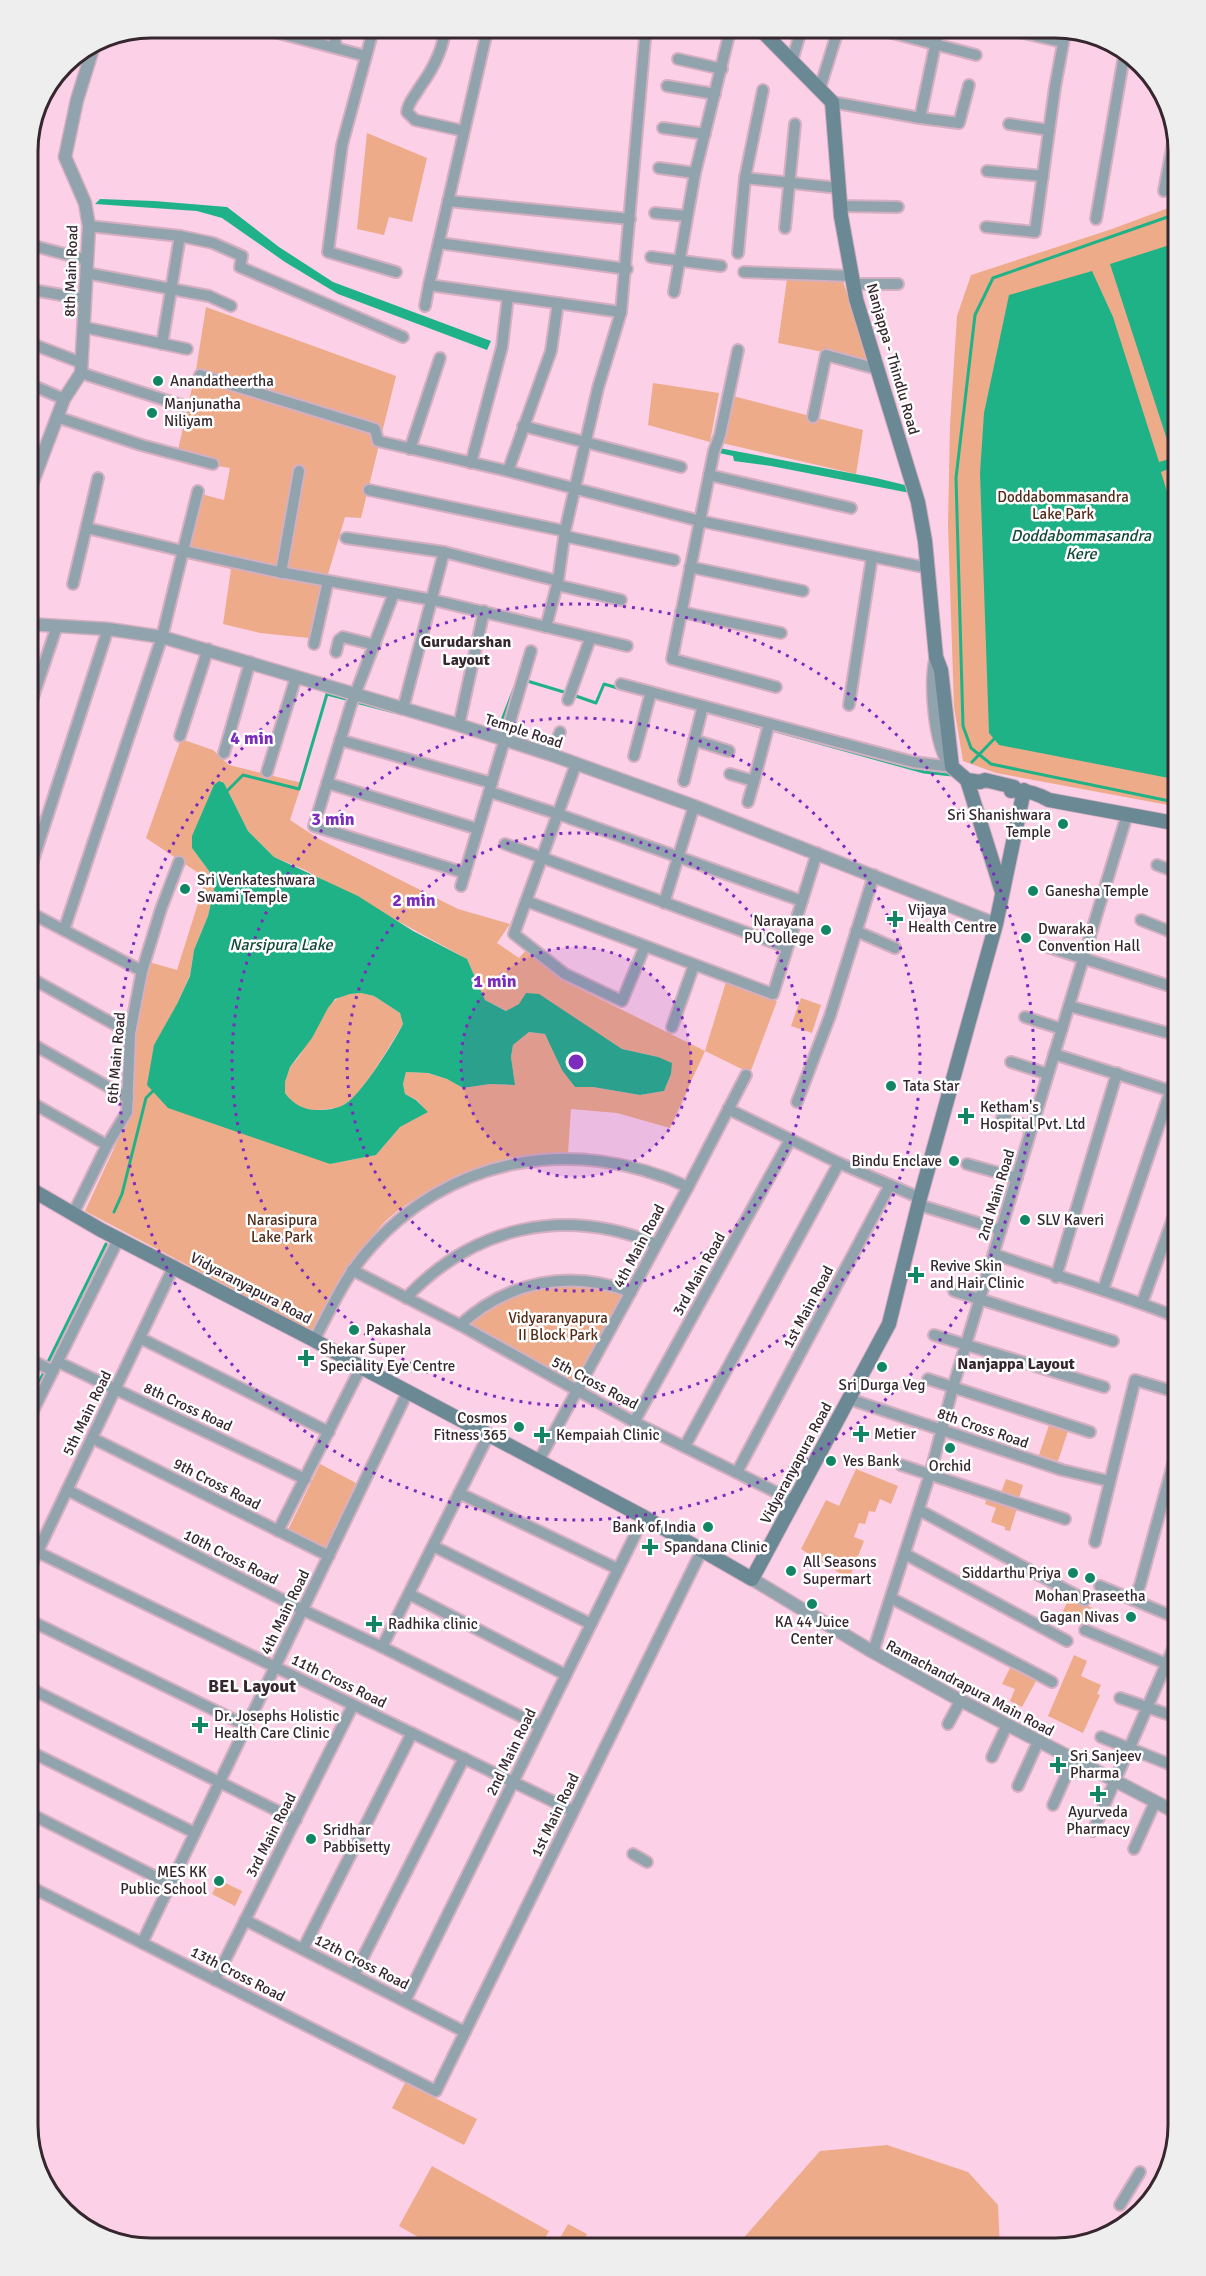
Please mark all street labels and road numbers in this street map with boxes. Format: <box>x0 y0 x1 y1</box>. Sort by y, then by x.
street label: 8th Main Road <box>60 225 82 317</box>
street label: Nanjappa - Thindlu Road <box>863 281 923 437</box>
street label: Temple Road <box>483 710 565 752</box>
street label: 6th Main Road <box>103 1011 129 1105</box>
street label: 2nd Main Road <box>974 1147 1018 1243</box>
street label: 4th Main Road <box>609 1201 669 1291</box>
street label: 3rd Main Road <box>669 1229 729 1319</box>
street label: Vidyaranyapura Road <box>187 1248 315 1328</box>
street label: 1st Main Road <box>779 1263 837 1351</box>
street label: 5th Cross Road <box>549 1353 641 1413</box>
street label: 5th Main Road <box>59 1368 115 1458</box>
street label: 8th Cross Road <box>141 1379 235 1435</box>
street label: Vidyaranyapura Road <box>756 1399 836 1527</box>
street label: 8th Cross Road <box>935 1404 1031 1452</box>
street label: 9th Cross Road <box>170 1454 264 1514</box>
street label: 10th Cross Road <box>181 1525 281 1589</box>
street label: 4th Main Road <box>257 1567 313 1657</box>
street label: Ramachandrapura Main Road <box>883 1636 1057 1740</box>
street label: 11th Cross Road <box>289 1650 390 1712</box>
street label: 2nd Main Road <box>482 1705 540 1799</box>
street label: 1st Main Road <box>527 1770 583 1860</box>
street label: 3rd Main Road <box>242 1790 300 1880</box>
street label: 12th Cross Road <box>312 1930 412 1994</box>
street label: 13th Cross Road <box>188 1942 288 2006</box>

